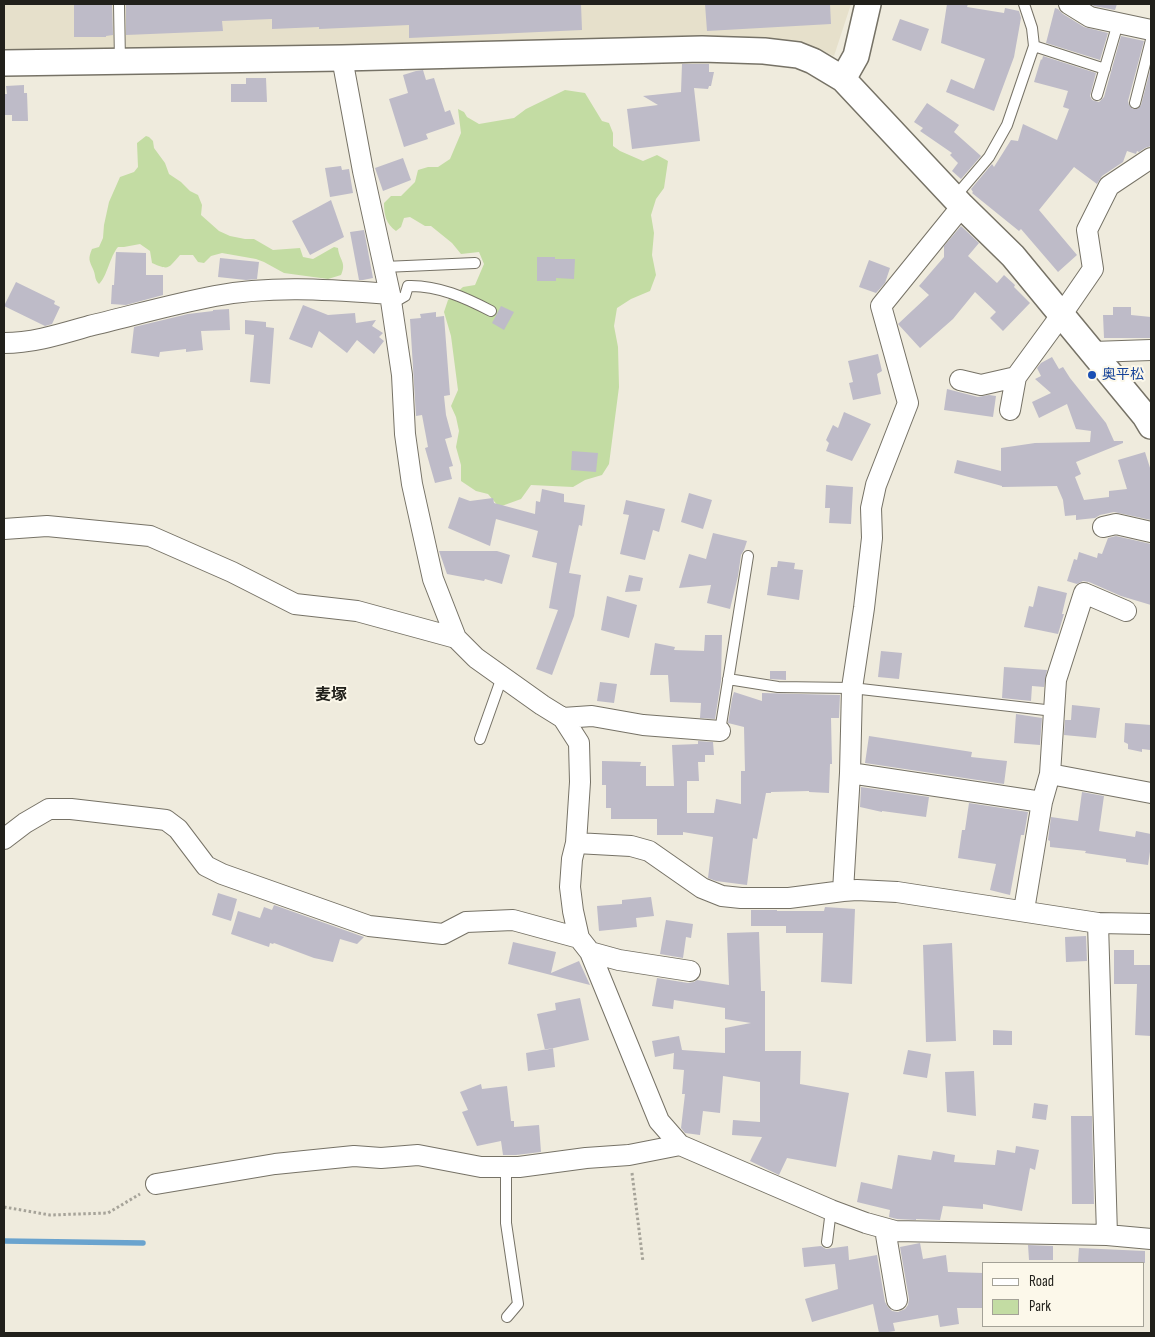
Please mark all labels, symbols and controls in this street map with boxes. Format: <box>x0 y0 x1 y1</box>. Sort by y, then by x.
place label: 奥平松 <box>1102 367 1144 383</box>
marker: 奥平松 <box>1086 369 1098 381</box>
district label: 麦塚 <box>315 686 347 706</box>
legend <box>982 1262 1145 1327</box>
text: Road <box>1029 1272 1054 1291</box>
text: Park <box>1029 1297 1051 1316</box>

